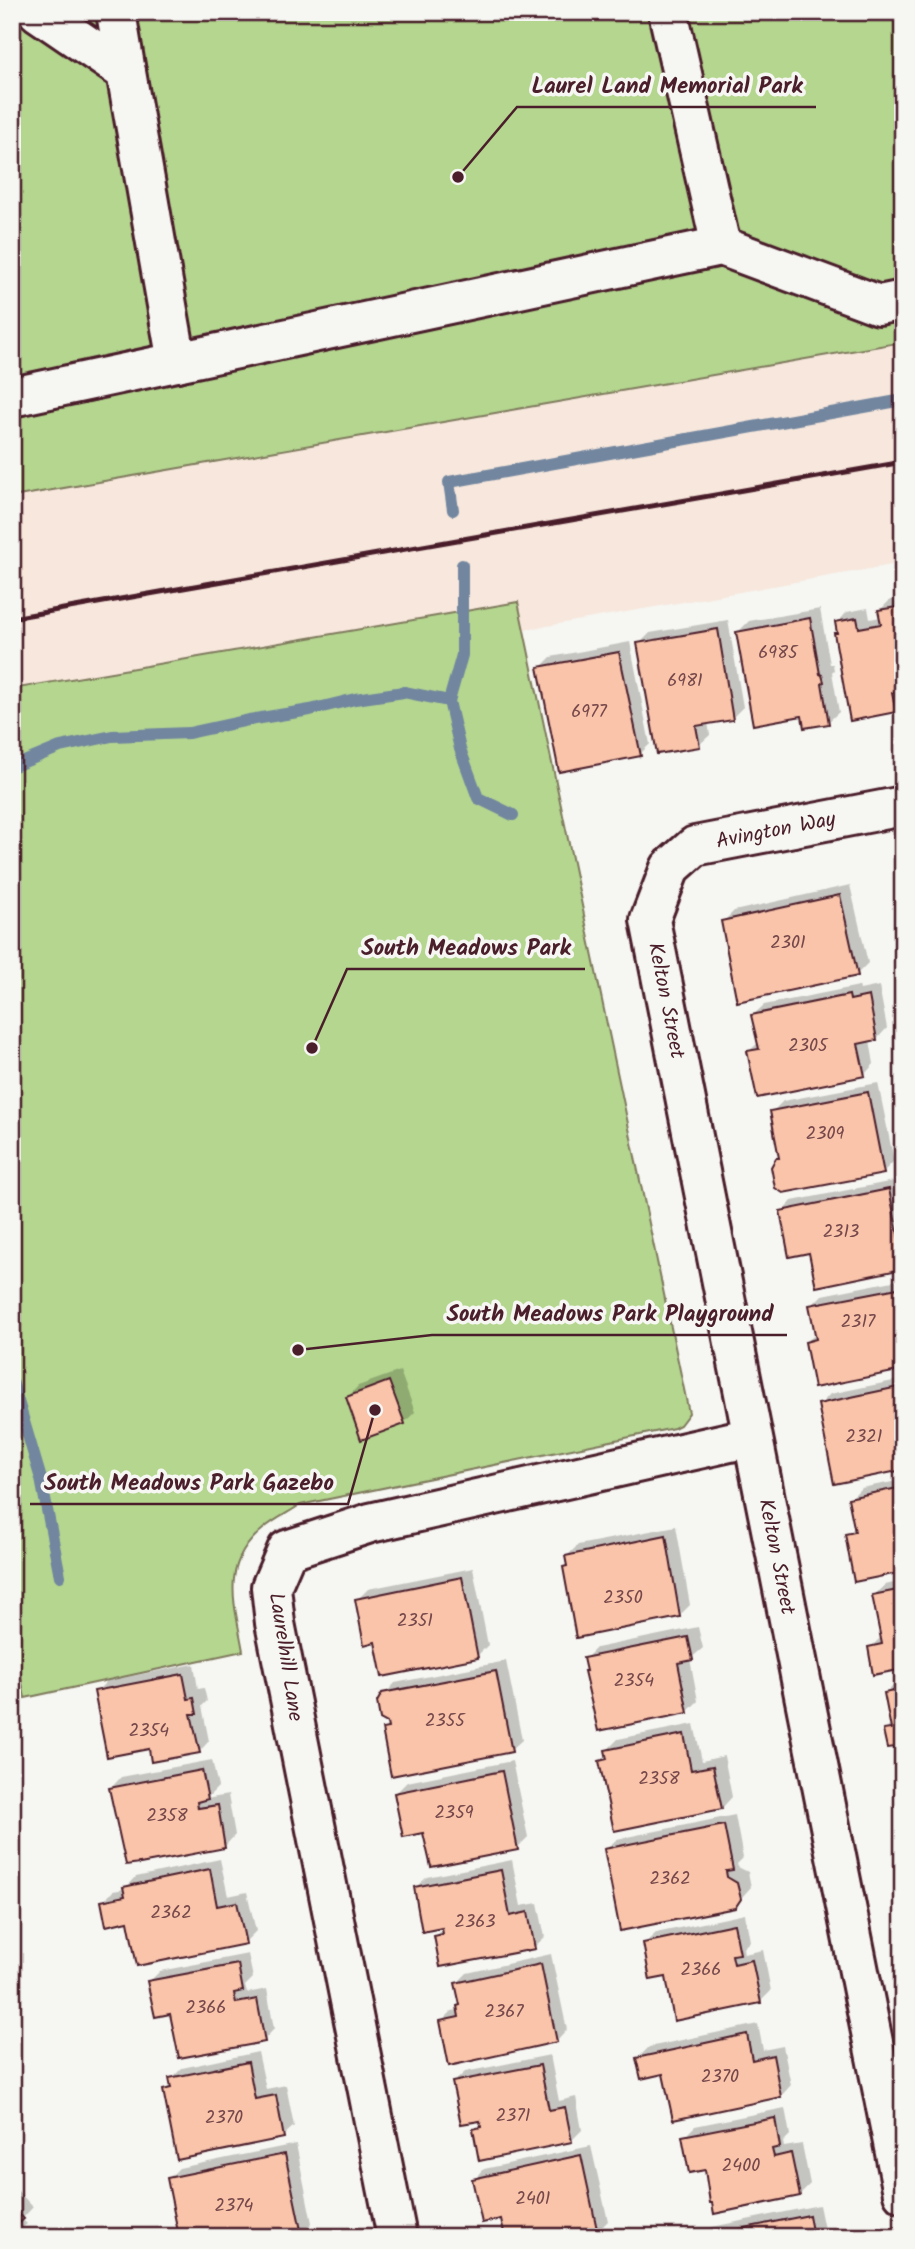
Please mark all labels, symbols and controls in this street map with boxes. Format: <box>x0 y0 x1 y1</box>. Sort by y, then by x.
callout: Laurel Land Memorial Park <box>517 63 816 107</box>
text: Laurel Land Memorial Park <box>531 69 803 105</box>
house number: 6985 <box>758 639 799 668</box>
house number: 6981 <box>667 667 703 696</box>
house number: 6977 <box>571 698 607 727</box>
street label: Avington Way <box>713 803 839 859</box>
callout: South Meadows Park <box>347 925 585 969</box>
house number: 2301 <box>770 929 806 958</box>
text: South Meadows Park <box>361 931 572 967</box>
street label: Kelton Street <box>638 940 694 1062</box>
house number: 2305 <box>788 1032 829 1061</box>
house number: 2309 <box>806 1120 844 1149</box>
house number: 2313 <box>823 1218 859 1247</box>
callout: South Meadows Park Playground <box>432 1291 787 1335</box>
text: South Meadows Park Playground <box>446 1297 774 1333</box>
house number: 2317 <box>841 1308 876 1337</box>
house number: 2321 <box>846 1423 882 1452</box>
callout: South Meadows Park Gazebo <box>30 1460 348 1504</box>
text: South Meadows Park Gazebo <box>44 1466 334 1502</box>
street label: Kelton Street <box>749 1496 804 1618</box>
house number: 2350 <box>603 1584 643 1613</box>
street label: Laurelhill Lane <box>259 1590 312 1724</box>
house number: 2351 <box>397 1607 433 1636</box>
house number: 2354 <box>614 1667 654 1696</box>
house number: 2355 <box>425 1707 466 1736</box>
house number: 2354 <box>129 1717 169 1746</box>
house number: 2358 <box>638 1765 680 1794</box>
house number: 2359 <box>434 1799 474 1828</box>
house number: 2358 <box>146 1802 188 1831</box>
house number: 2362 <box>649 1865 691 1894</box>
house number: 2362 <box>150 1899 192 1928</box>
house number: 2363 <box>454 1908 496 1937</box>
house number: 2366 <box>681 1956 721 1985</box>
house number: 2366 <box>186 1994 226 2023</box>
house number: 2367 <box>484 1998 524 2027</box>
house number: 2370 <box>701 2063 739 2092</box>
house number: 2371 <box>496 2102 530 2131</box>
house number: 2370 <box>205 2104 243 2133</box>
house number: 2400 <box>722 2152 760 2181</box>
house number: 2401 <box>515 2185 551 2214</box>
house number: 2374 <box>215 2192 254 2221</box>

